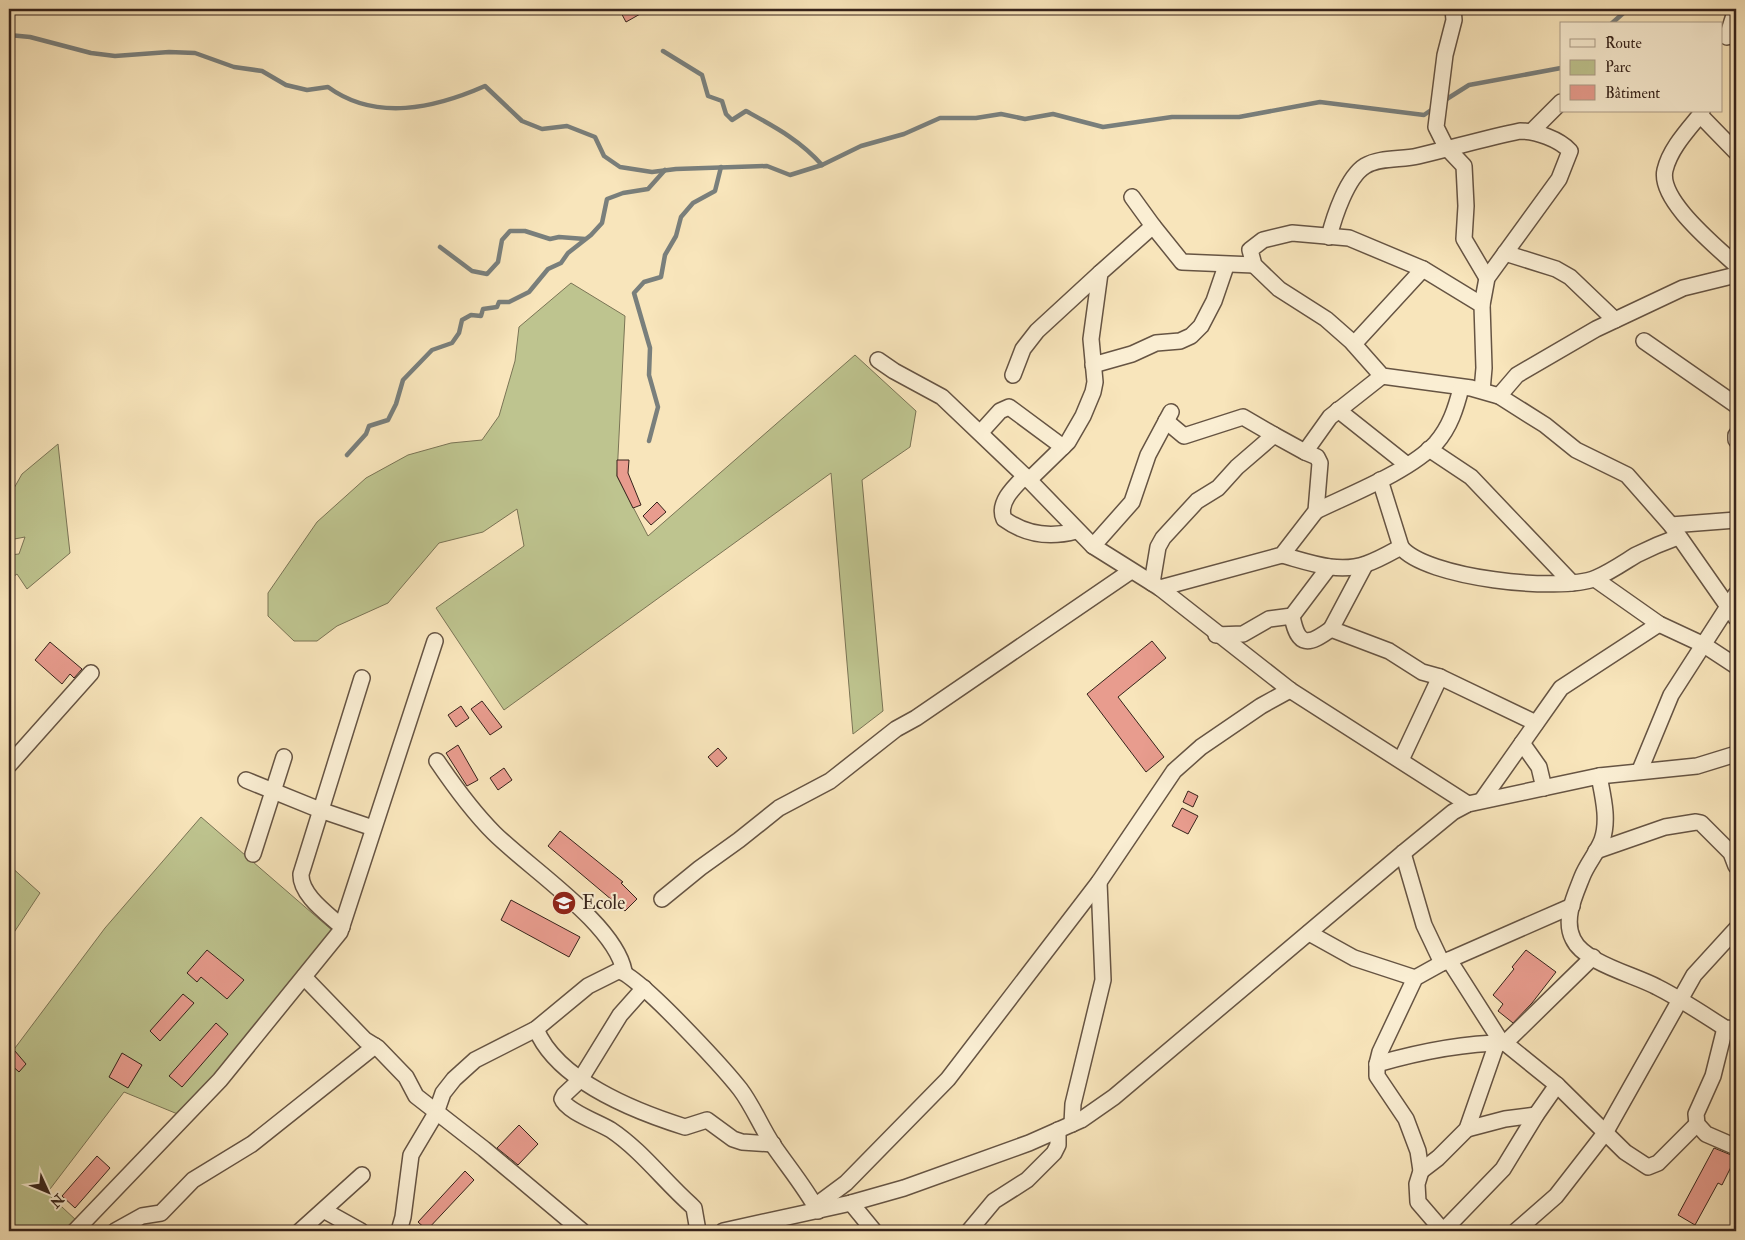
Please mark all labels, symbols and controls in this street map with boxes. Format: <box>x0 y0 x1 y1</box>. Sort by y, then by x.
legend <box>1560 22 1722 112</box>
text: Route <box>1605 34 1642 53</box>
text: Parc <box>1605 58 1631 77</box>
text: Bâtiment <box>1605 84 1660 103</box>
school or university icon: Ecole <box>551 890 577 916</box>
place label: Ecole <box>582 891 625 915</box>
north arrow <box>22 1168 72 1218</box>
text: N <box>46 1190 68 1211</box>

